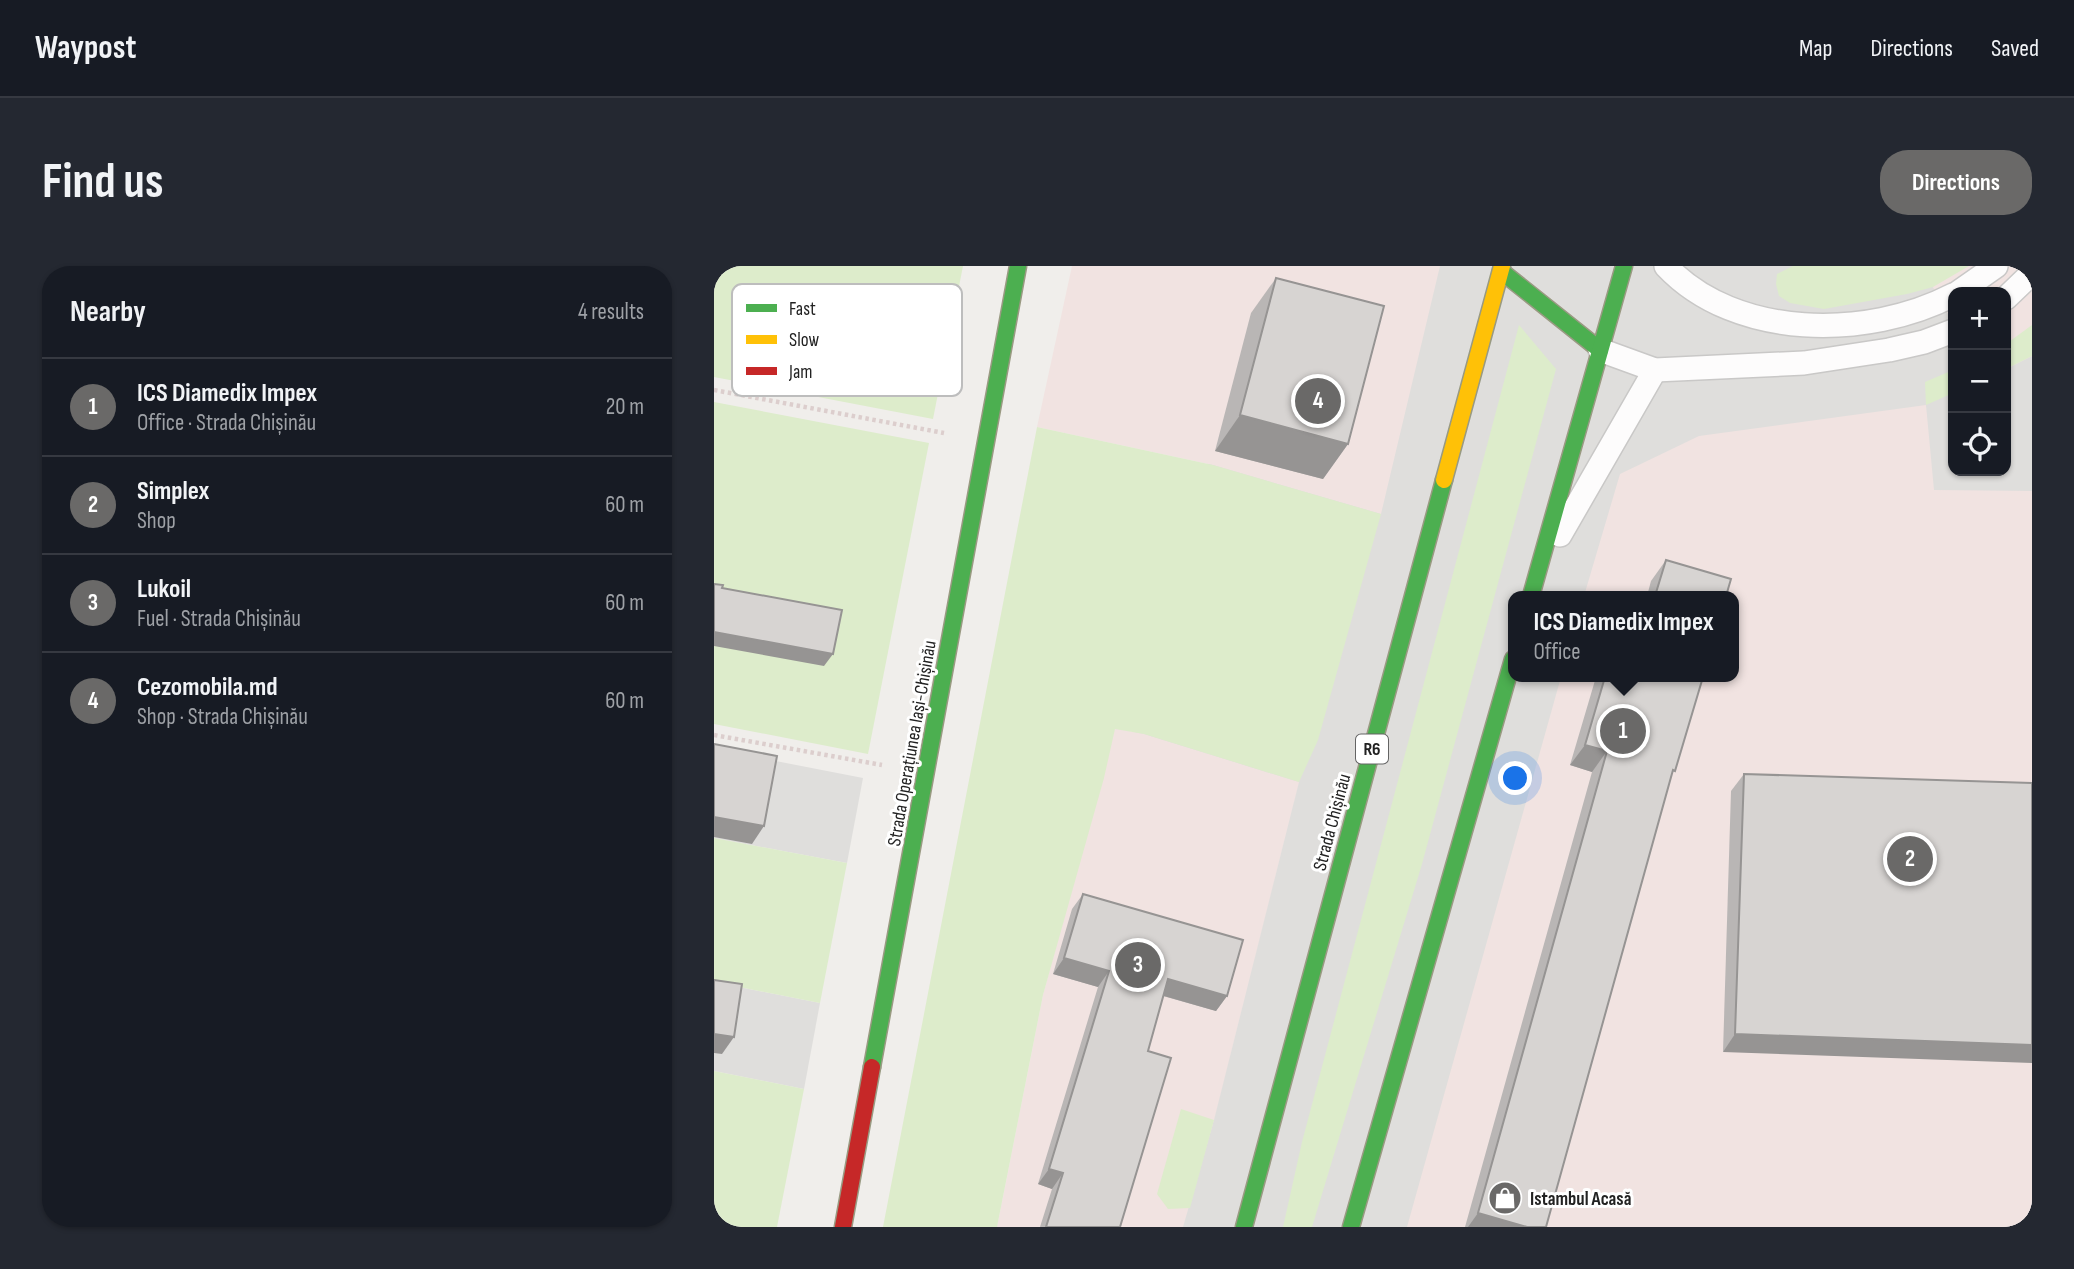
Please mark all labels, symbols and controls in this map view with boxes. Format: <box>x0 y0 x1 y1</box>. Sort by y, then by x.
text: Waypost <box>35 28 136 68</box>
text: Map <box>1799 34 1832 63</box>
text: Directions <box>1870 34 1953 63</box>
text: Saved <box>1991 34 2039 63</box>
button: Directions <box>1880 150 2032 215</box>
text: Find us <box>42 153 164 212</box>
legend <box>732 284 962 396</box>
map controls <box>1948 287 2011 476</box>
button: + <box>1948 287 2011 350</box>
text: Nearby <box>70 294 146 330</box>
text: 4 results <box>578 298 644 326</box>
text: Fast <box>789 298 816 321</box>
text: Slow <box>789 329 819 352</box>
button: − <box>1948 350 2011 413</box>
text: Jam <box>788 361 812 384</box>
pin: 4 <box>1295 375 1341 427</box>
text: ICS Diamedix Impex <box>137 378 317 409</box>
text: 1 <box>88 393 98 421</box>
text: 20 m <box>606 393 644 421</box>
text: Office · Strada Chișinău <box>137 409 316 437</box>
button: locate <box>1948 413 2011 476</box>
text: Simplex <box>137 476 209 507</box>
text: 2 <box>88 491 98 519</box>
text: 60 m <box>605 491 644 519</box>
text: Shop <box>137 507 176 535</box>
text: Lukoil <box>137 574 191 605</box>
text: 3 <box>88 589 98 617</box>
text: 60 m <box>605 589 644 617</box>
popup <box>1508 591 1739 682</box>
text: Fuel · Strada Chișinău <box>137 605 301 633</box>
text: ICS Diamedix Impex <box>1533 607 1714 638</box>
text: Office <box>1533 638 1581 666</box>
street label: Strada Operațiunea Iași-Chișinău <box>883 639 942 848</box>
text: Cezomobila.md <box>137 672 278 703</box>
text: 4 <box>88 687 98 715</box>
text: 60 m <box>605 687 644 715</box>
text: Shop · Strada Chișinău <box>137 703 308 731</box>
pin: 1 <box>1600 705 1646 757</box>
road number: R6 <box>1356 734 1388 764</box>
your location <box>1498 761 1532 795</box>
street label: Strada Chișinău <box>1308 771 1356 873</box>
pin: 2 <box>1887 833 1933 885</box>
pin: 3 <box>1115 939 1161 991</box>
shop icon: Istambul Acasă <box>1486 1179 1524 1217</box>
place label: Istambul Acasă <box>1530 1188 1631 1211</box>

